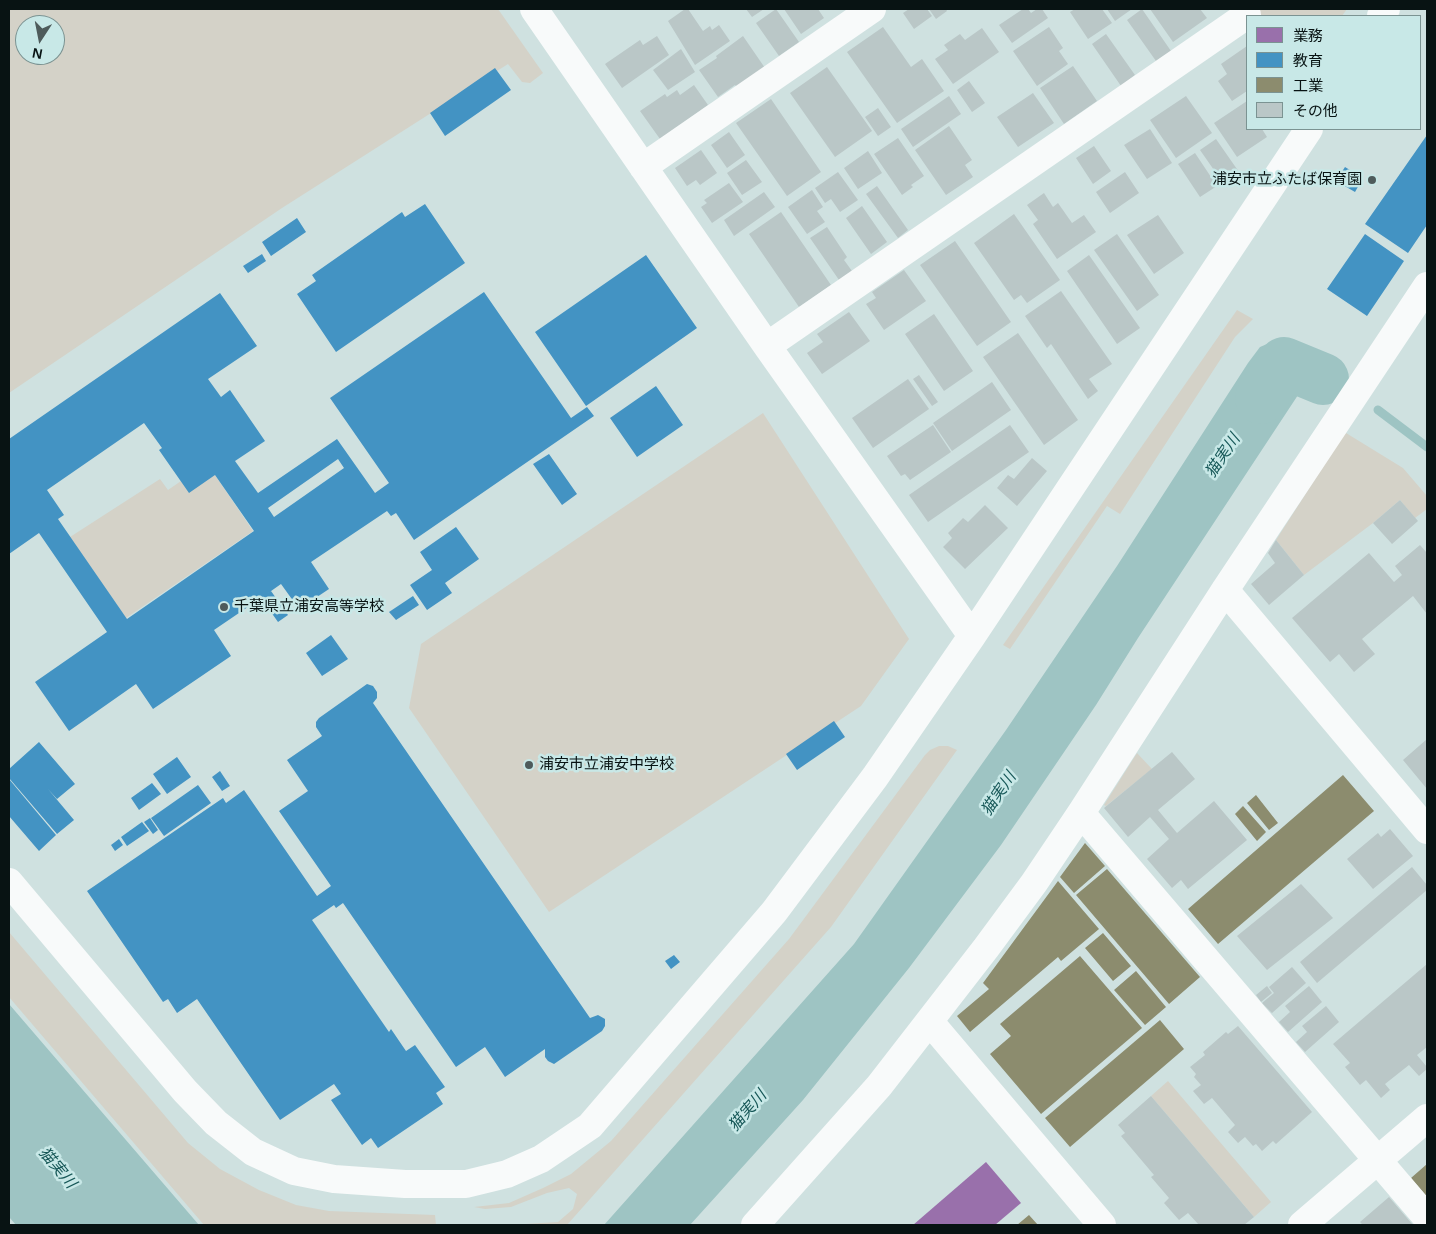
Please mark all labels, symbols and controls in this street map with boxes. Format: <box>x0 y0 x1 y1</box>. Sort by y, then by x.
north arrow <box>15 15 65 65</box>
legend <box>1246 15 1421 130</box>
text: 業務 <box>1293 27 1323 44</box>
text: N <box>31 45 44 63</box>
text: 教育 <box>1293 52 1323 69</box>
text: 工業 <box>1293 77 1323 94</box>
text: その他 <box>1293 102 1338 119</box>
place label: 浦安市立ふたば保育園 <box>1212 171 1362 189</box>
marker: 浦安市立ふたば保育園 <box>1366 174 1378 186</box>
water label: 猫実川 <box>1202 431 1244 481</box>
place label: 千葉県立浦安高等学校 <box>234 598 384 616</box>
marker: 千葉県立浦安高等学校 <box>218 601 230 613</box>
place label: 浦安市立浦安中学校 <box>539 756 674 774</box>
marker: 浦安市立浦安中学校 <box>523 759 535 771</box>
water label: 猫実川 <box>978 769 1020 819</box>
water label: 猫実川 <box>725 1087 771 1135</box>
water label: 猫実川 <box>34 1143 80 1193</box>

